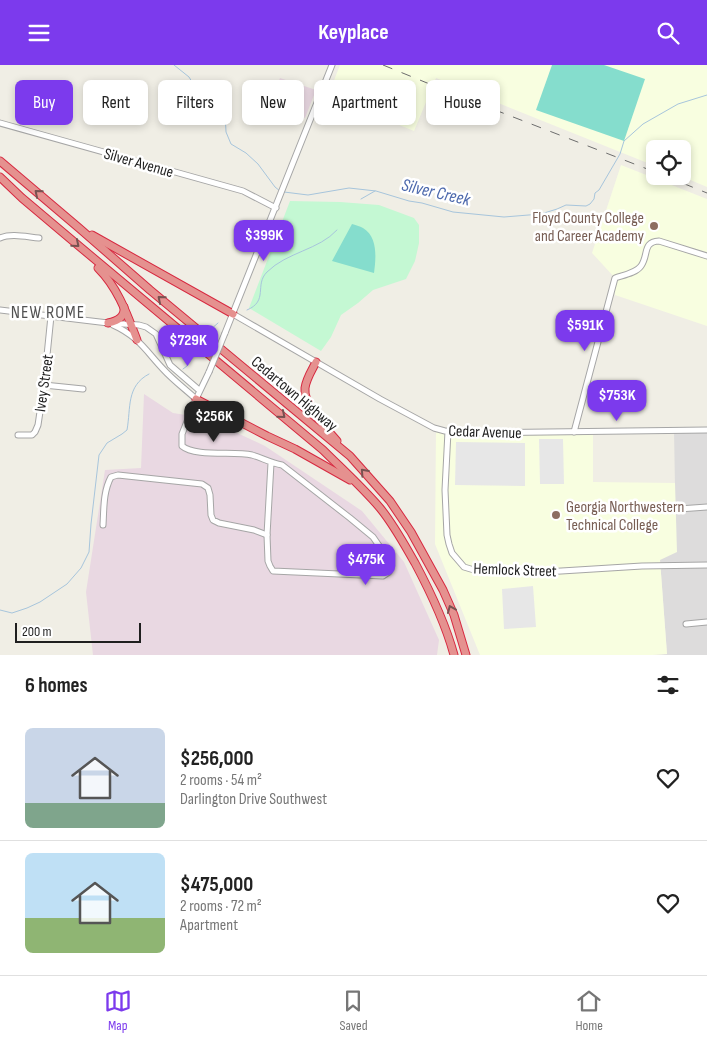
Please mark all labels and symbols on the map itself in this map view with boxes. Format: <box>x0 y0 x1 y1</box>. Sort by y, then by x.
street label: Silver Avenue <box>102 144 176 182</box>
water label: Silver Creek <box>400 174 473 211</box>
one-way arrow <box>34 190 43 199</box>
place label: Floyd County College and Career Academy <box>532 209 644 246</box>
pin: $399K <box>229 219 299 262</box>
marker: Floyd County College and Career Academy <box>648 220 660 232</box>
one-way arrow <box>70 238 79 247</box>
one-way arrow <box>157 296 166 305</box>
district label: NEW ROME <box>11 302 85 323</box>
pin: $591K <box>550 309 620 352</box>
pin: $729K <box>153 325 223 367</box>
street label: Ivey Street <box>31 353 58 413</box>
street label: Cedartown Highway <box>247 353 341 436</box>
pin: $753K <box>582 379 652 422</box>
pin: $256K <box>179 401 249 443</box>
one-way arrow <box>276 410 285 419</box>
street label: Cedar Avenue <box>448 422 522 443</box>
one-way arrow <box>361 469 370 478</box>
place label: Georgia Northwestern Technical College <box>566 498 684 535</box>
marker: Georgia Northwestern Technical College <box>550 509 562 521</box>
pin: $475K <box>331 543 401 586</box>
street label: Hemlock Street <box>473 560 557 581</box>
one-way arrow <box>447 605 457 614</box>
scale bar <box>15 620 141 643</box>

